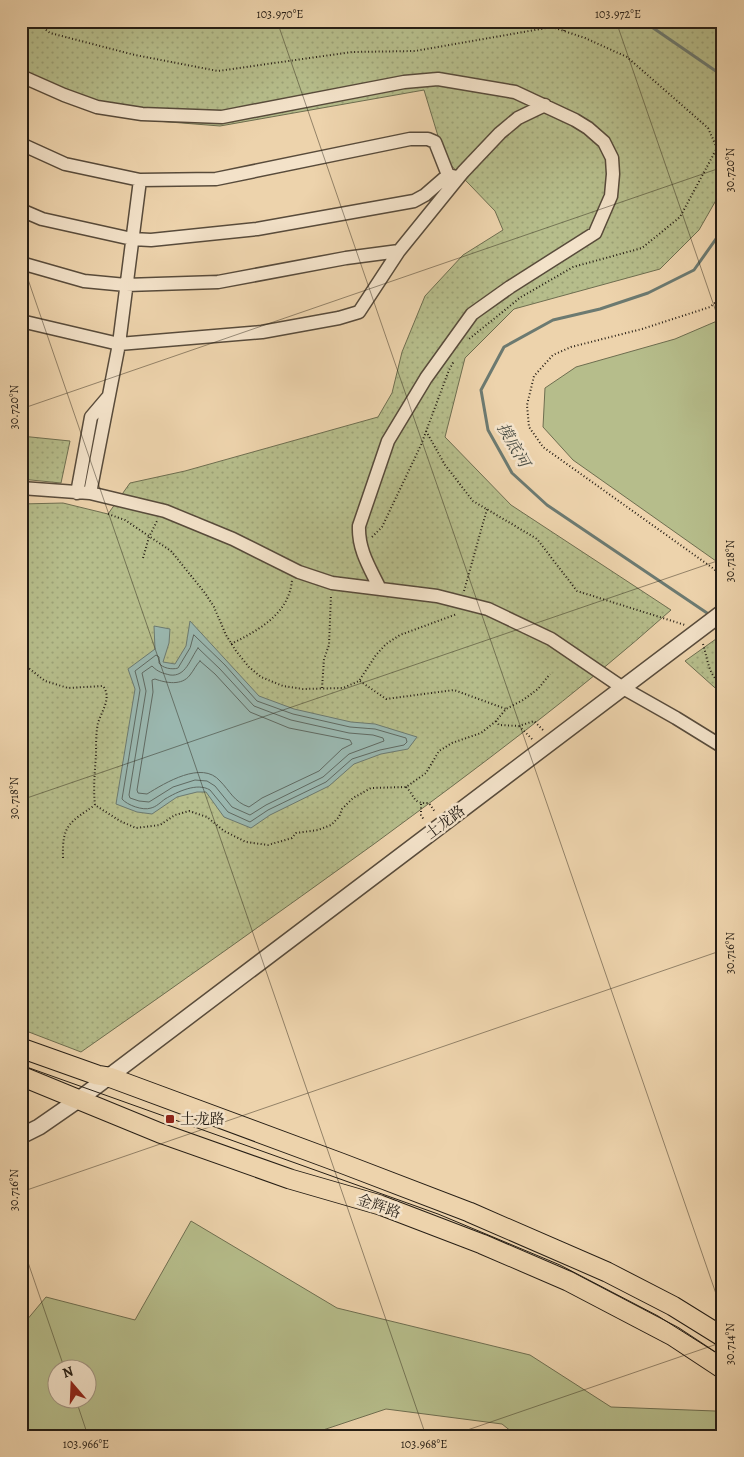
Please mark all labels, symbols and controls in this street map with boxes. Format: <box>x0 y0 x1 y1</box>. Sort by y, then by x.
text: 103.970°E <box>257 6 303 22</box>
text: 103.972°E <box>595 6 641 22</box>
text: 30.720°N <box>722 147 738 192</box>
text: 30.720°N <box>6 384 22 429</box>
water label: 摸底河 <box>491 419 536 474</box>
text: 30.718°N <box>722 539 738 582</box>
text: 30.718°N <box>6 776 22 819</box>
street label: 土龙路 <box>421 800 469 844</box>
text: 30.716°N <box>722 932 738 974</box>
place label: 土龙路 <box>180 1109 225 1129</box>
marker: 土龙路 <box>164 1113 176 1125</box>
text: 30.716°N <box>6 1169 22 1211</box>
street label: 金辉路 <box>354 1189 404 1223</box>
text: 30.714°N <box>722 1323 738 1365</box>
north arrow <box>48 1360 98 1410</box>
text: N <box>60 1362 76 1383</box>
text: 103.966°E <box>63 1436 109 1452</box>
text: 103.968°E <box>401 1436 447 1452</box>

